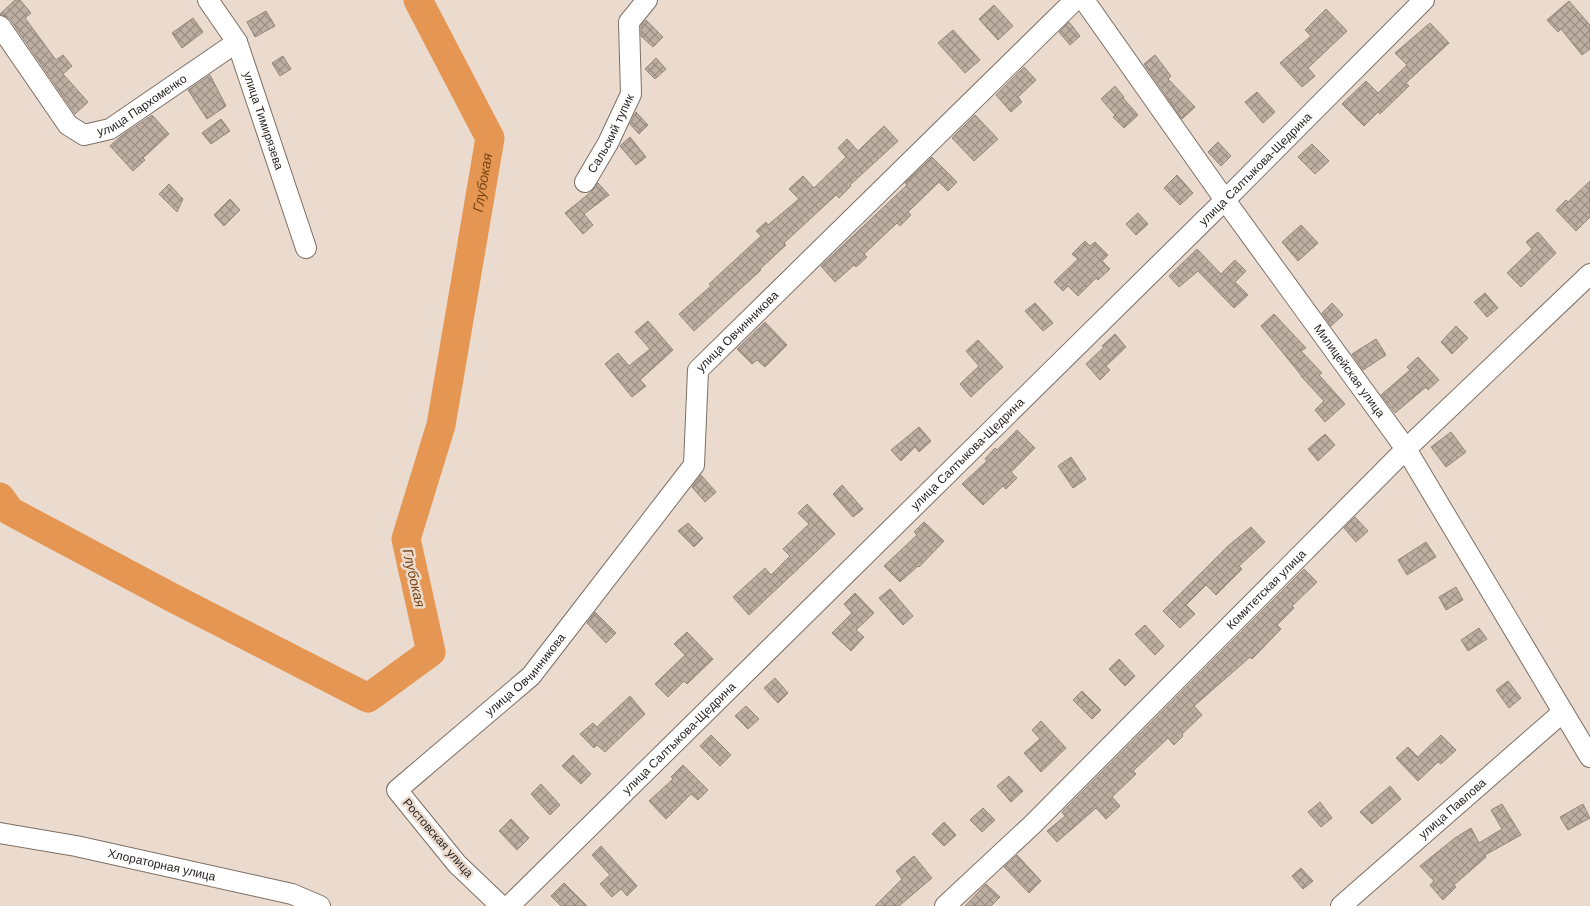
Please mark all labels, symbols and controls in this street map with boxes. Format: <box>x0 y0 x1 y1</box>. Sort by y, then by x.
street label: улица Тимирязева <box>240 70 286 172</box>
street label: улица Пархоменко <box>96 71 190 139</box>
street label: Сальский тупик <box>585 91 637 176</box>
street label: улица Салтыкова-Щедрина <box>1196 110 1315 228</box>
water label: Глубокая <box>469 151 495 213</box>
street label: улица Овчинникова <box>693 288 782 375</box>
street label: Милицейская улица <box>1311 322 1388 420</box>
street label: улица Салтыкова-Щедрина <box>908 395 1027 513</box>
water label: Глубокая <box>400 547 429 609</box>
street label: Комитетская улица <box>1224 547 1309 632</box>
street label: улица Овчинникова <box>482 631 568 719</box>
street label: улица Салтыкова-Щедрина <box>620 679 739 797</box>
street label: улица Павлова <box>1416 775 1489 842</box>
street label: Ростовская улица <box>400 796 476 880</box>
street label: Хлораторная улица <box>107 846 217 884</box>

